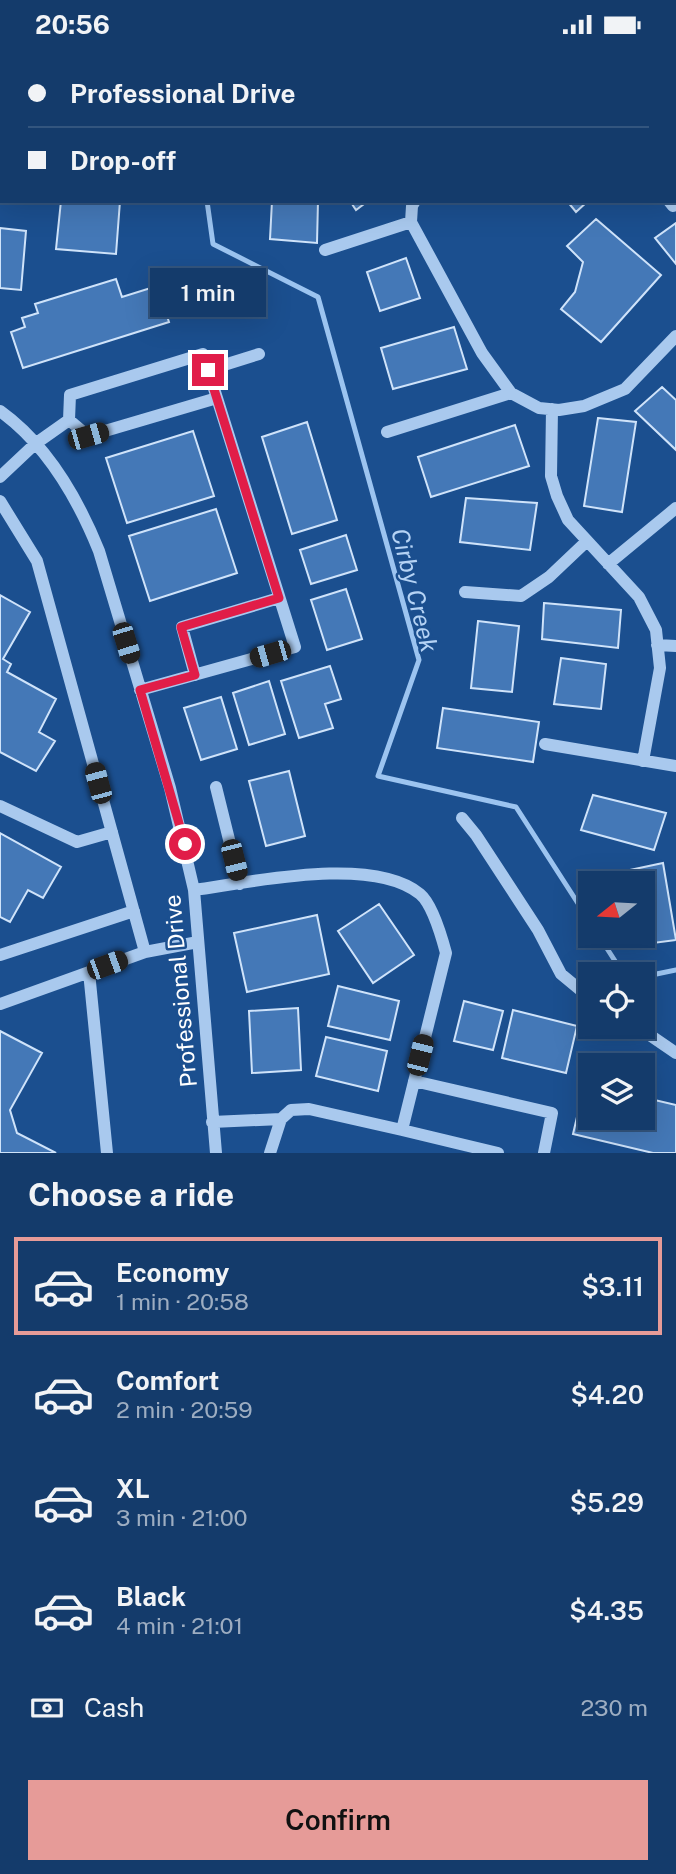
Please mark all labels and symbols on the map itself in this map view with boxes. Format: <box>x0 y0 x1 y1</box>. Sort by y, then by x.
callout: 1 min <box>150 268 266 317</box>
route end <box>192 354 224 386</box>
car <box>65 420 112 452</box>
water label: Cirby Creek <box>386 525 444 655</box>
car <box>110 620 143 666</box>
car <box>247 638 294 670</box>
car <box>83 760 114 806</box>
route start <box>169 828 201 860</box>
car <box>219 837 250 883</box>
north arrow <box>578 871 654 949</box>
street label: Professional Drive <box>158 893 202 1089</box>
car <box>84 948 131 982</box>
car <box>405 1032 436 1078</box>

